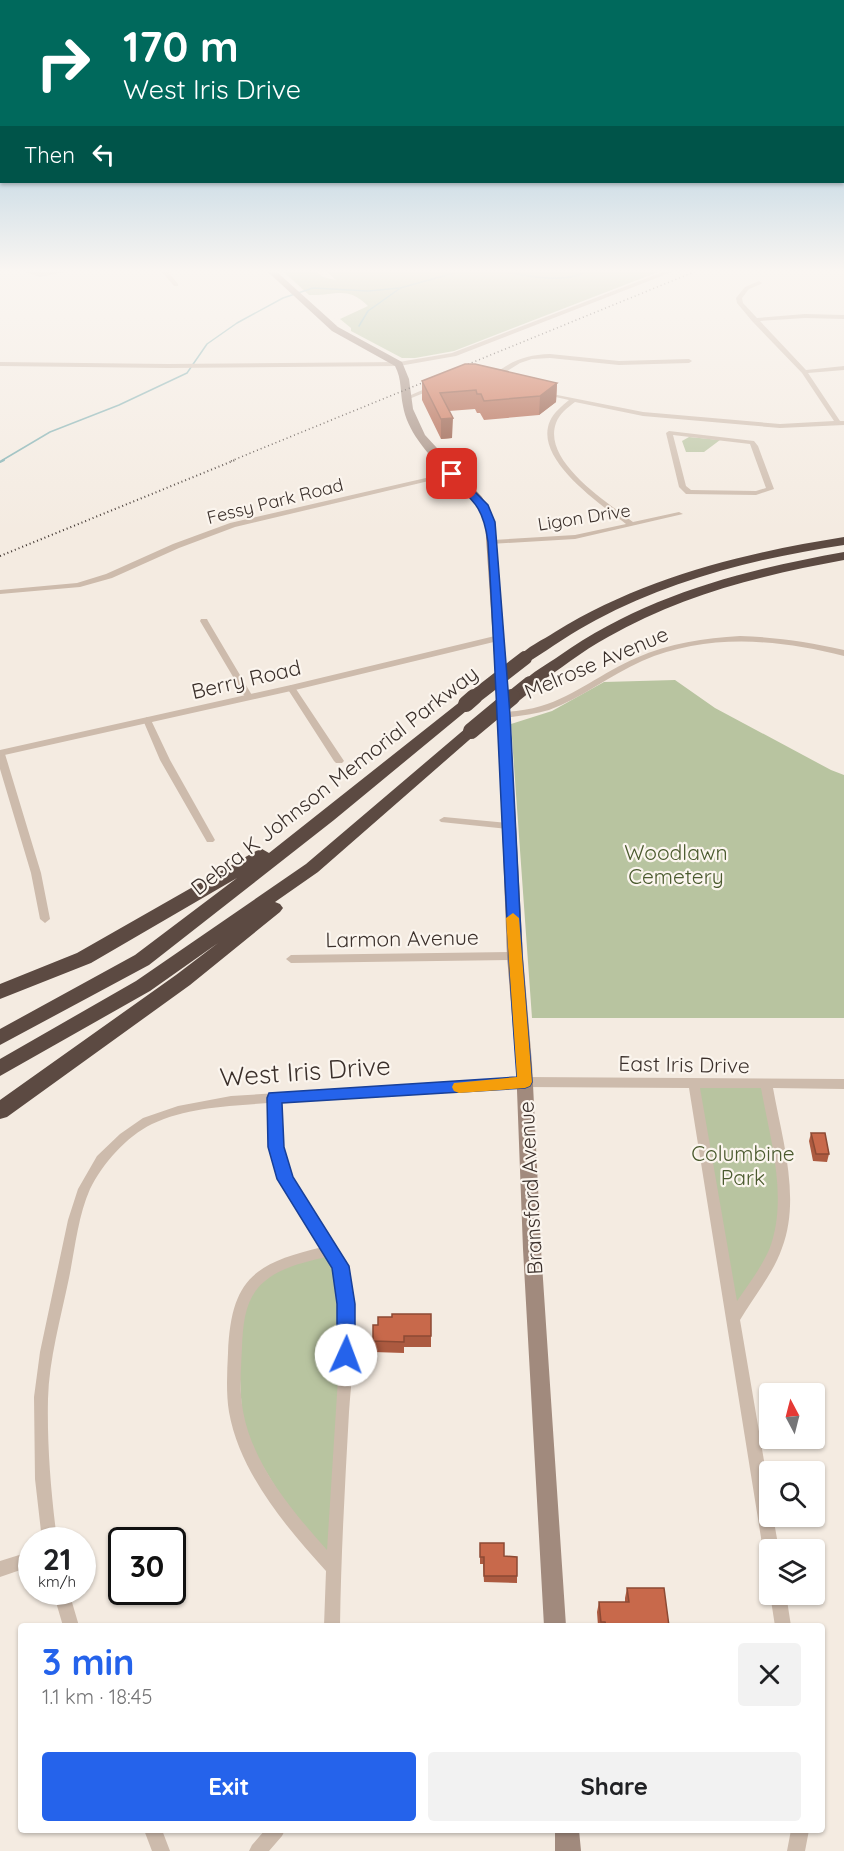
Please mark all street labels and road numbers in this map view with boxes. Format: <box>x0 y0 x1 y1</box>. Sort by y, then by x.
street label: Fessy Park Road <box>204 473 346 529</box>
street label: Ligon Drive <box>536 498 632 536</box>
street label: Melrose Avenue <box>520 620 672 704</box>
street label: Berry Road <box>189 654 303 704</box>
street label: Debra K Johnson Memorial Parkway <box>185 660 483 900</box>
street label: Larmon Avenue <box>325 924 479 952</box>
street label: West Iris Drive <box>218 1049 392 1093</box>
street label: East Iris Drive <box>618 1050 750 1078</box>
street label: Bransford Avenue <box>512 1101 548 1275</box>

